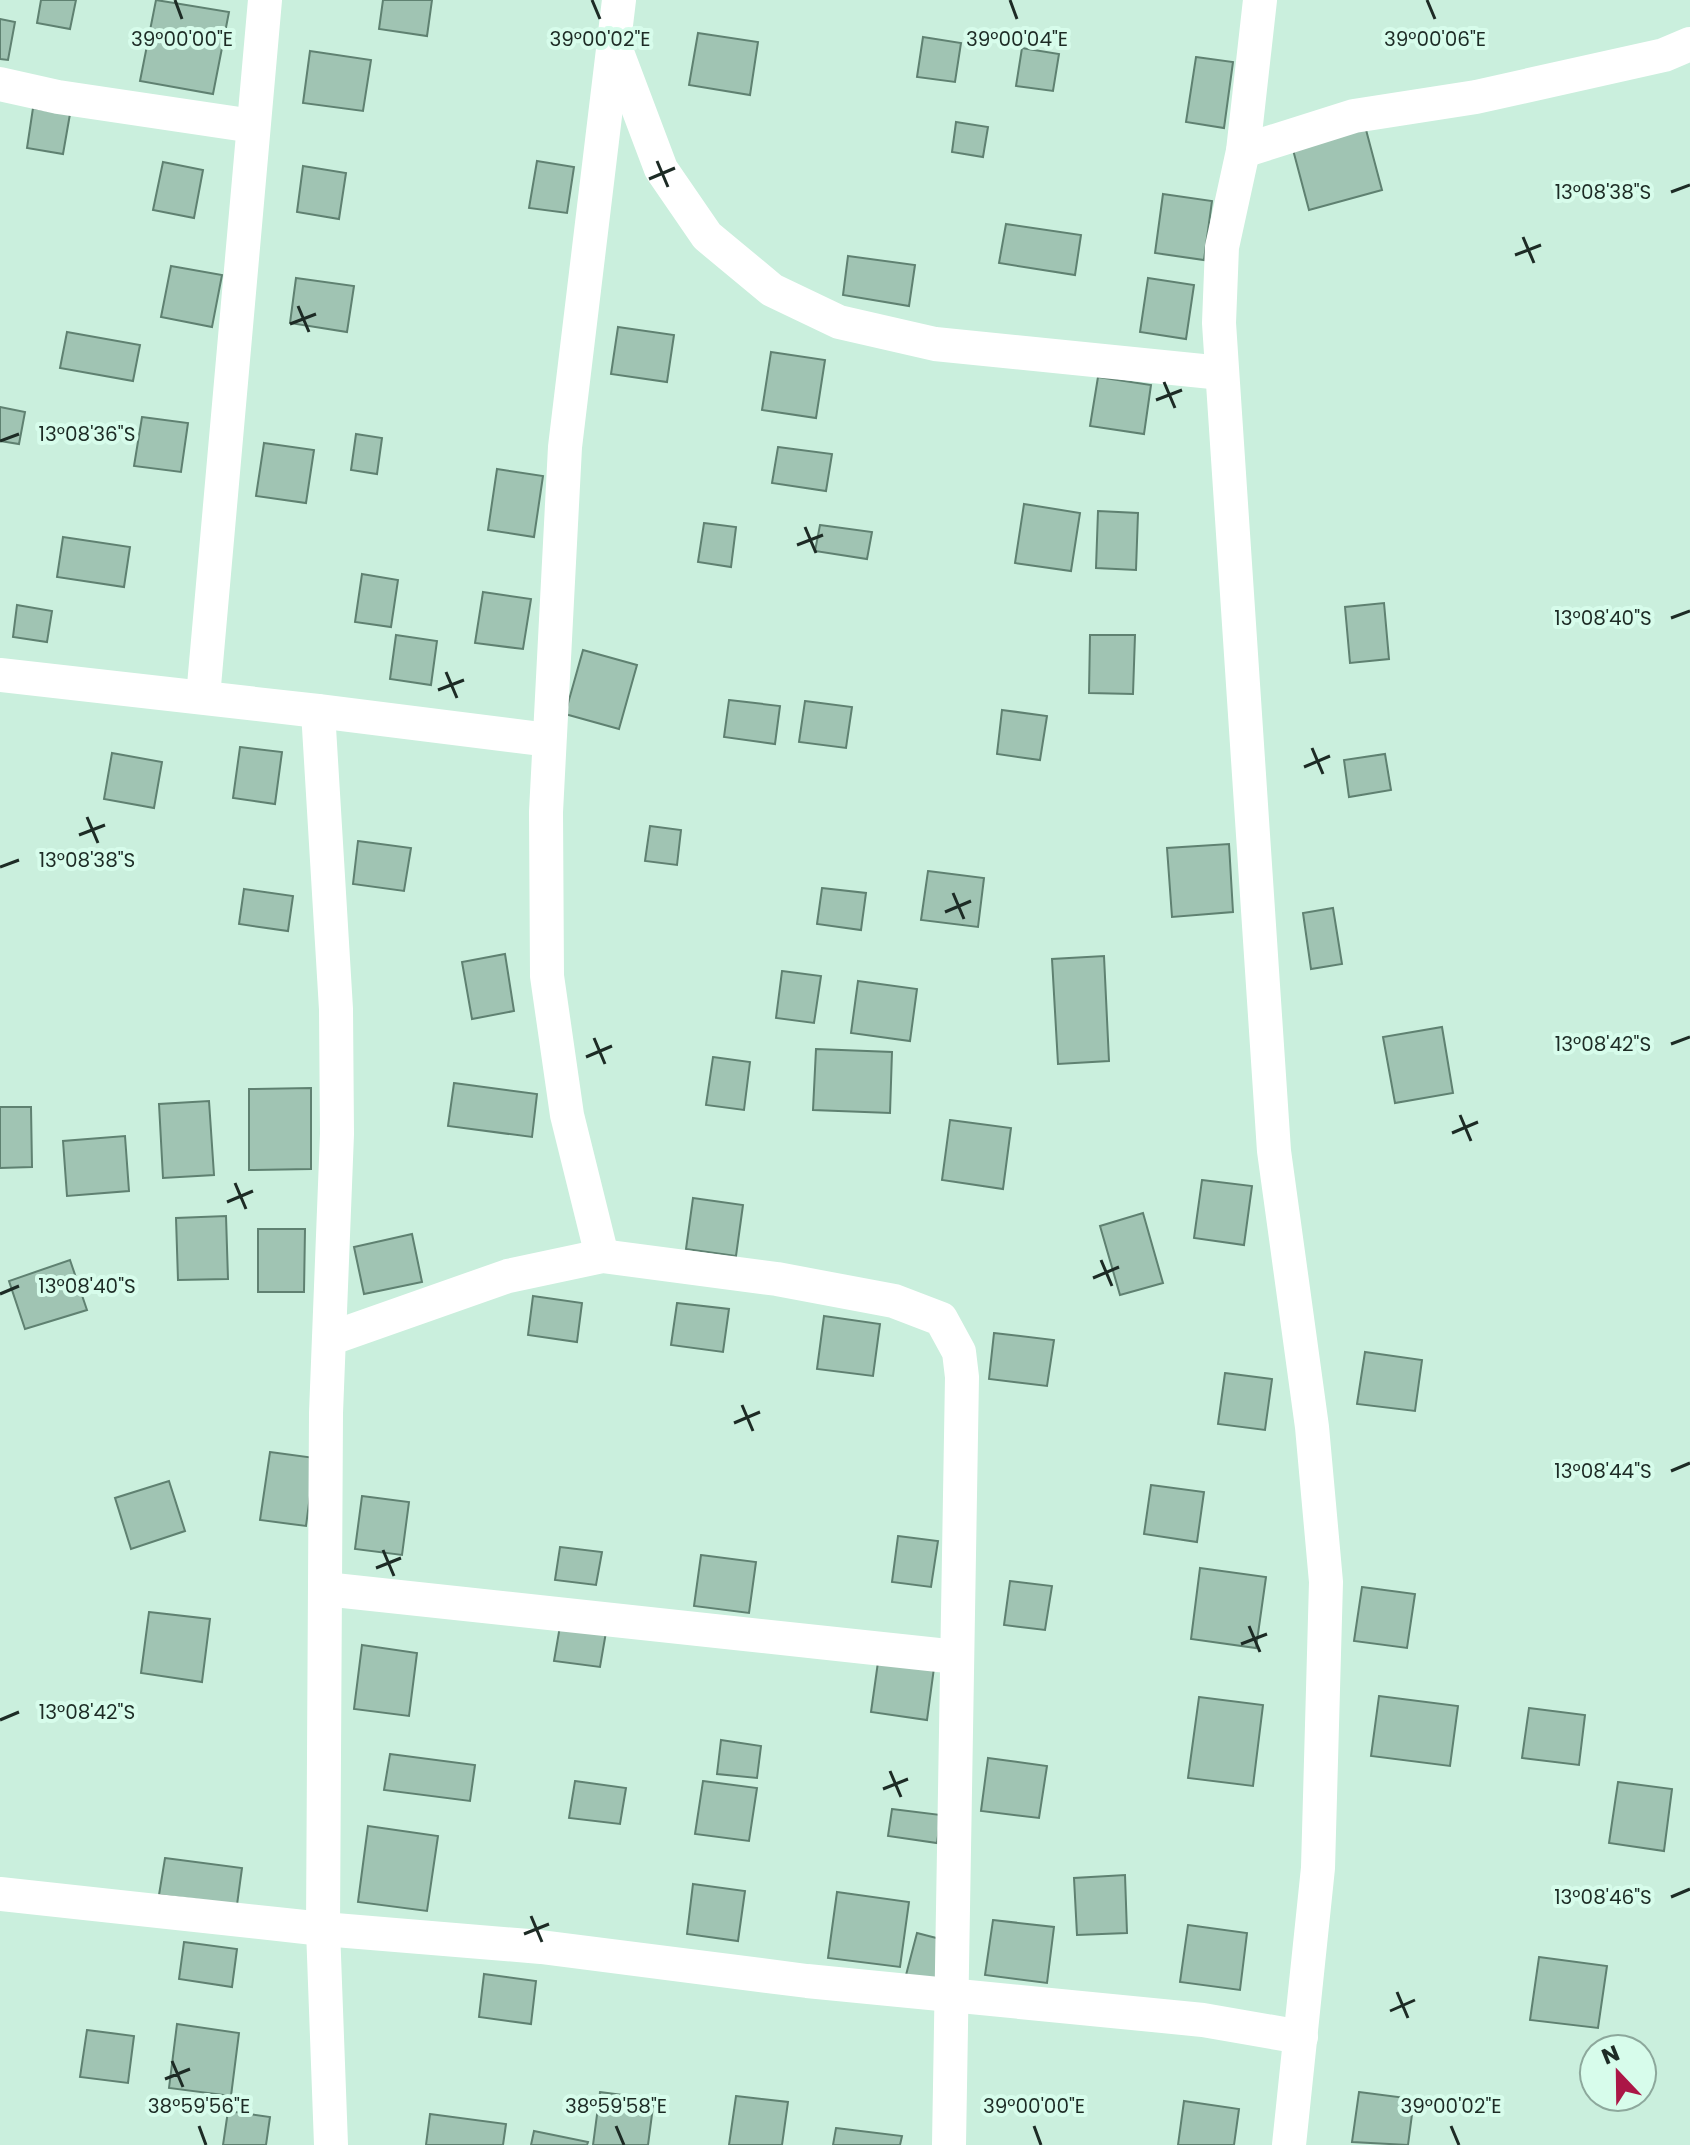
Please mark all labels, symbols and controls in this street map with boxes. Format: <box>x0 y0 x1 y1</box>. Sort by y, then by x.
text: 39°00'00"E <box>131 25 233 53</box>
text: 39°00'02"E <box>549 25 651 53</box>
text: 39°00'04"E <box>966 25 1068 53</box>
text: 39°00'06"E <box>1384 25 1486 53</box>
text: 13°08'38"S <box>1555 178 1651 206</box>
text: 13°08'36"S <box>39 420 135 448</box>
text: 13°08'40"S <box>1554 604 1652 632</box>
text: 13°08'38"S <box>39 846 135 874</box>
text: 13°08'42"S <box>1555 1030 1651 1058</box>
text: 13°08'40"S <box>38 1272 136 1300</box>
text: 13°08'44"S <box>1554 1457 1652 1485</box>
text: 13°08'42"S <box>39 1698 135 1726</box>
text: 13°08'46"S <box>1554 1883 1652 1911</box>
north arrow <box>1578 2033 1658 2113</box>
text: N <box>1597 2037 1624 2072</box>
text: 38°59'56"E <box>148 2092 250 2120</box>
text: 38°59'58"E <box>565 2092 667 2120</box>
text: 39°00'00"E <box>983 2092 1085 2120</box>
text: 39°00'02"E <box>1400 2092 1502 2120</box>

